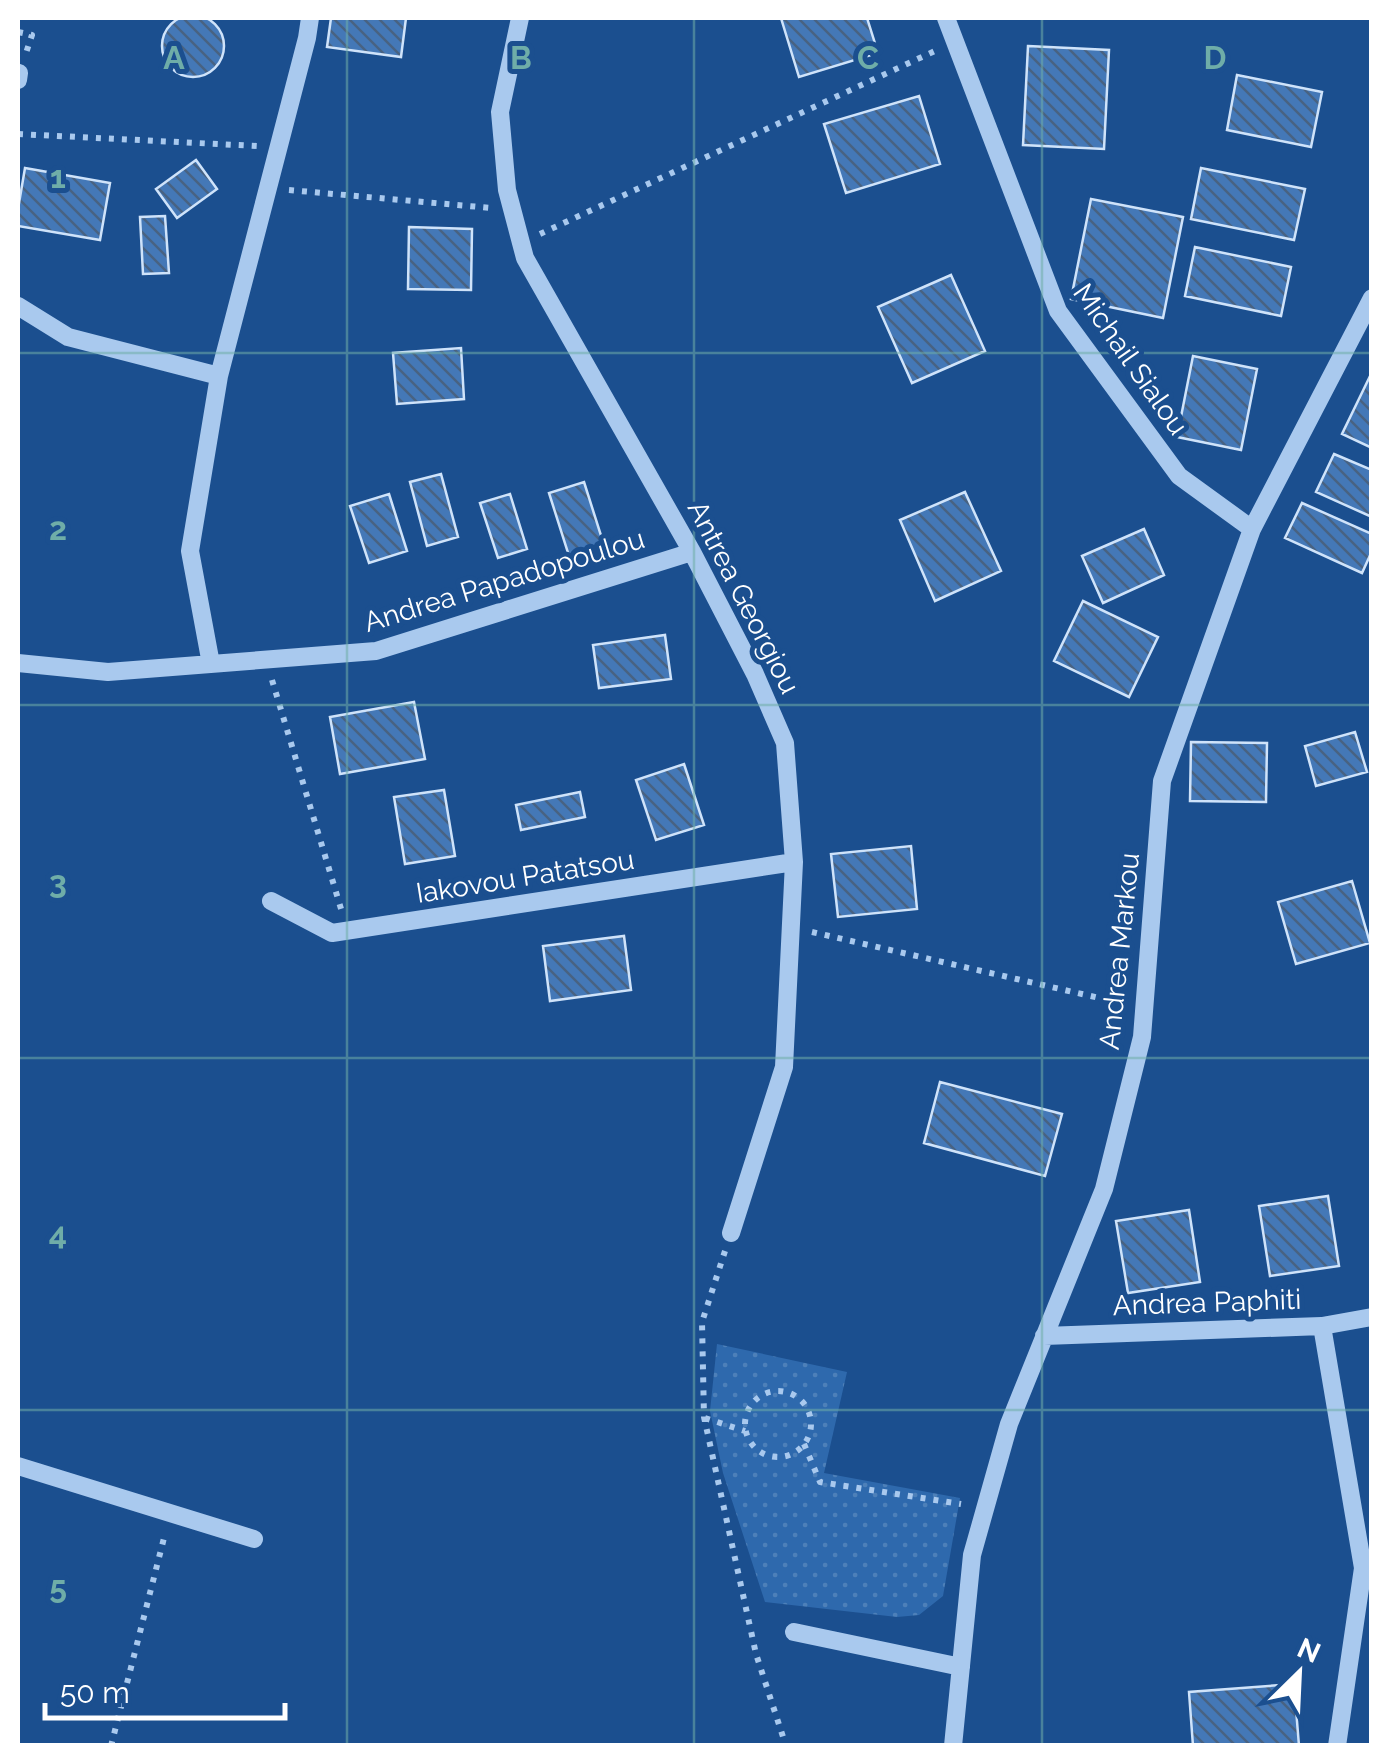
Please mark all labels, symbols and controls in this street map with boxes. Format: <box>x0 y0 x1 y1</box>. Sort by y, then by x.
text: A <box>163 39 185 76</box>
text: B <box>510 39 532 76</box>
text: C <box>857 39 879 76</box>
text: D <box>1204 39 1226 76</box>
text: 1 <box>50 158 66 195</box>
street label: Michail Sialou <box>1066 277 1195 441</box>
street label: Antrea Georgiou <box>681 495 806 699</box>
text: 2 <box>49 510 67 547</box>
street label: Andrea Papadopoulou <box>360 522 648 639</box>
street label: Iakovou Patatsou <box>414 843 636 910</box>
street label: Andrea Markou <box>1093 851 1146 1051</box>
text: 3 <box>49 863 67 900</box>
text: 4 <box>49 1215 67 1252</box>
street label: Andrea Paphiti <box>1112 1283 1302 1322</box>
text: 5 <box>49 1568 67 1605</box>
north arrow <box>1249 1623 1349 1723</box>
text: N <box>1292 1631 1325 1670</box>
scale bar <box>45 1658 285 1720</box>
text: 50 m <box>60 1675 130 1710</box>

